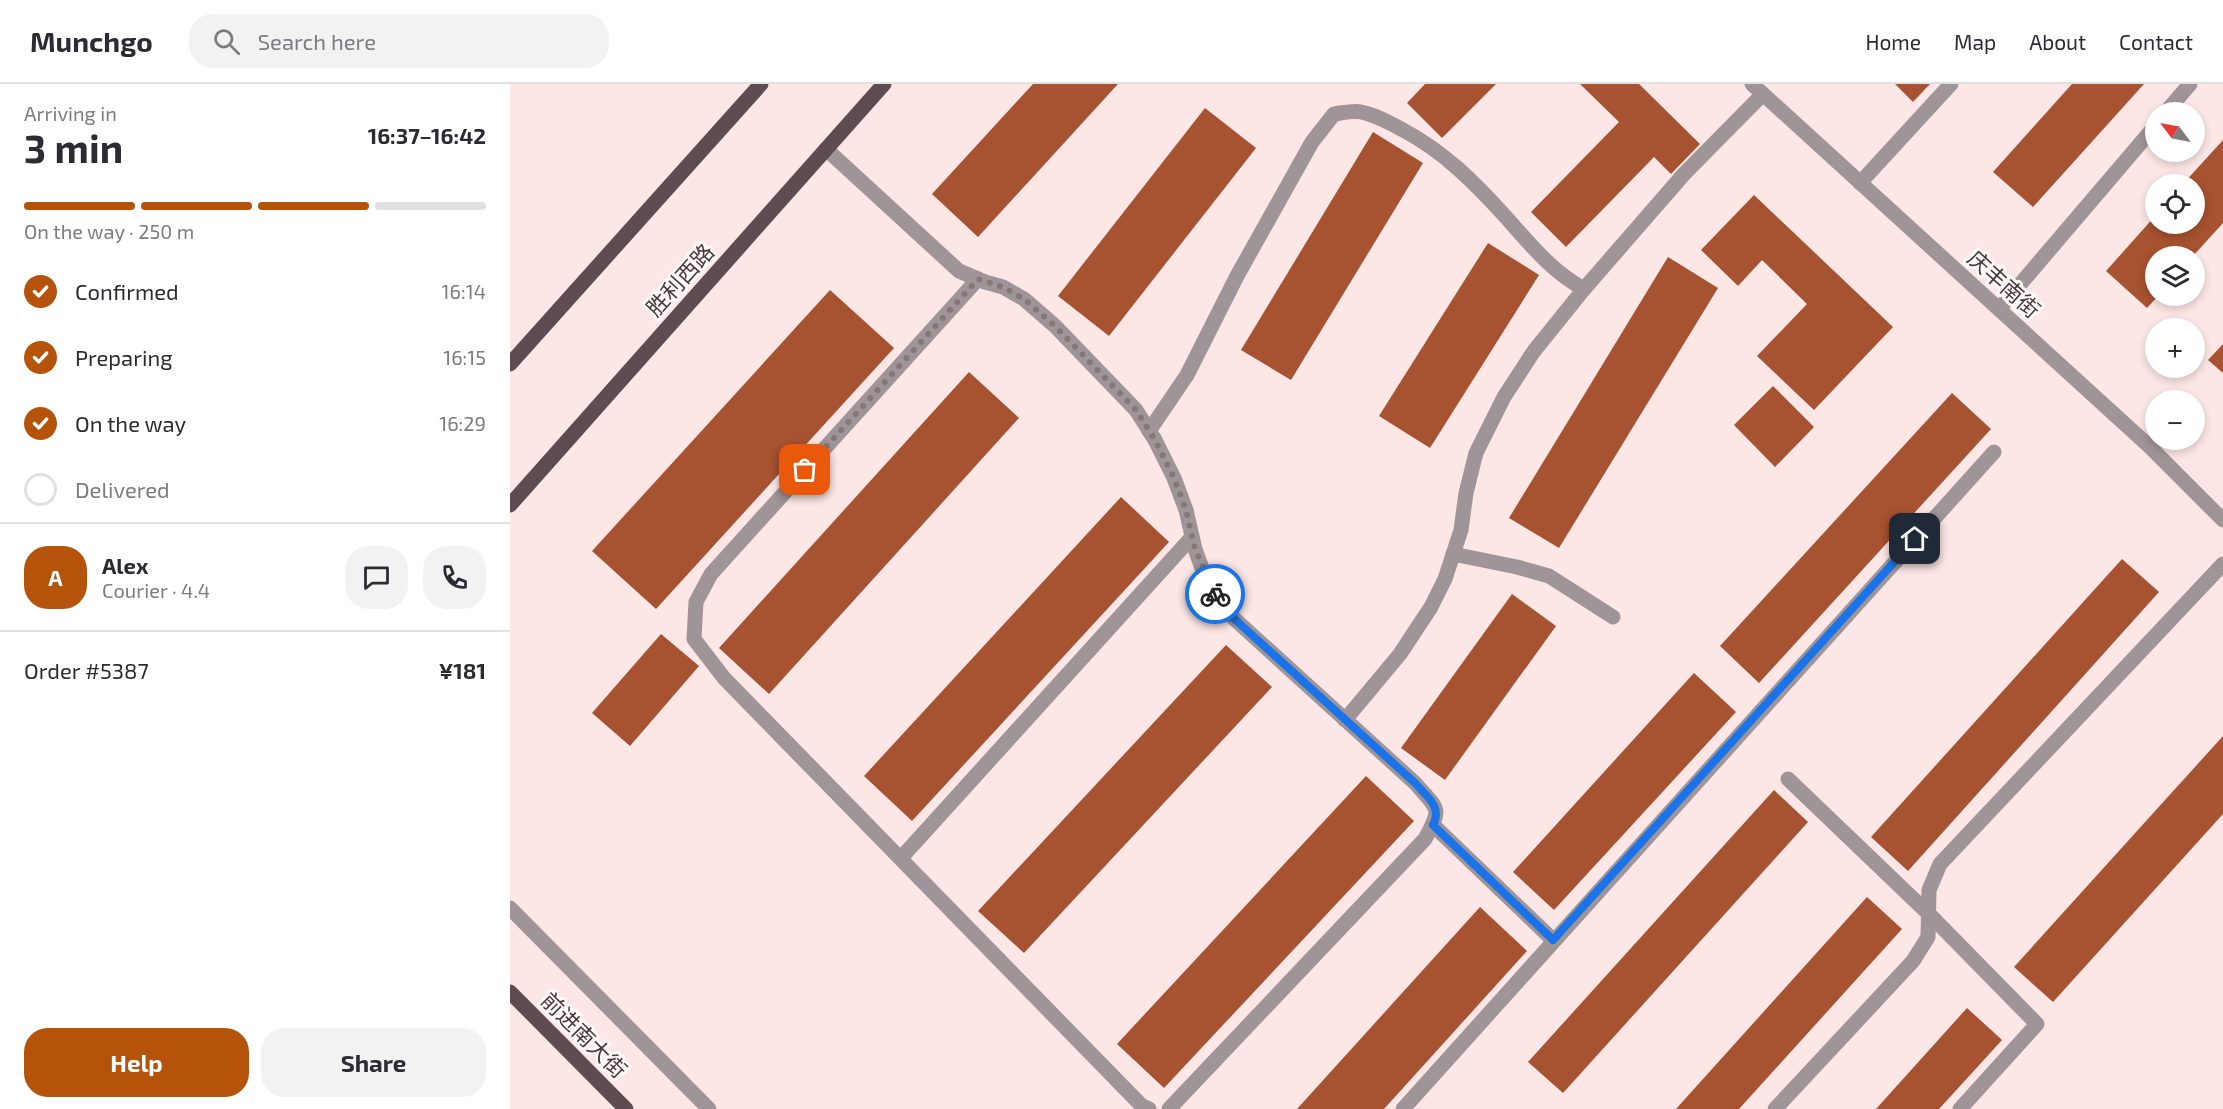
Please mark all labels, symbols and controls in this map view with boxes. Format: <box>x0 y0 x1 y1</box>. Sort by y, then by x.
search box <box>189 14 609 68</box>
text: Munchgo <box>30 24 153 58</box>
icon: search <box>210 25 243 58</box>
text: Search here <box>258 28 376 54</box>
text: Home <box>1865 29 1921 54</box>
text: Map <box>1954 29 1996 54</box>
text: About <box>2029 29 2086 54</box>
text: Contact <box>2119 29 2193 54</box>
text: Arriving in <box>24 101 117 125</box>
north arrow <box>2145 102 2205 162</box>
map controls <box>2145 102 2205 450</box>
text: 16:37–16:42 <box>368 122 486 148</box>
text: 3 min <box>24 124 123 171</box>
button: locate <box>2145 174 2205 234</box>
text: On the way · 250 m <box>24 219 194 243</box>
street label: 胜利西路 <box>640 238 718 321</box>
street label: 庆丰南街 <box>1963 244 2046 322</box>
button: layers <box>2145 246 2205 306</box>
icon: check <box>24 275 57 308</box>
text: Confirmed <box>75 278 179 304</box>
text: 16:14 <box>442 279 486 303</box>
button: + <box>2145 318 2205 378</box>
icon: check <box>24 341 57 374</box>
text: Preparing <box>75 344 173 370</box>
text: 16:15 <box>443 345 486 369</box>
button: − <box>2145 390 2205 450</box>
icon: check <box>24 407 57 440</box>
text: On the way <box>75 410 186 436</box>
text: 16:29 <box>439 411 486 435</box>
pin <box>779 444 830 495</box>
icon: bag <box>788 453 821 486</box>
text: Delivered <box>75 476 170 502</box>
pin <box>1889 513 1940 564</box>
icon: home <box>1898 522 1931 555</box>
button: chat <box>345 546 408 609</box>
button: phone <box>423 546 486 609</box>
text: Alex <box>102 552 148 578</box>
text: A <box>48 564 63 590</box>
courier <box>1185 564 1245 624</box>
text: Courier · 4.4 <box>102 578 210 602</box>
icon: bike <box>1199 578 1232 611</box>
text: Order #5387 <box>24 657 149 683</box>
text: ¥181 <box>439 657 486 683</box>
street label: 前进南大街 <box>537 986 633 1082</box>
button: Help <box>24 1028 249 1097</box>
button: Share <box>261 1028 486 1097</box>

